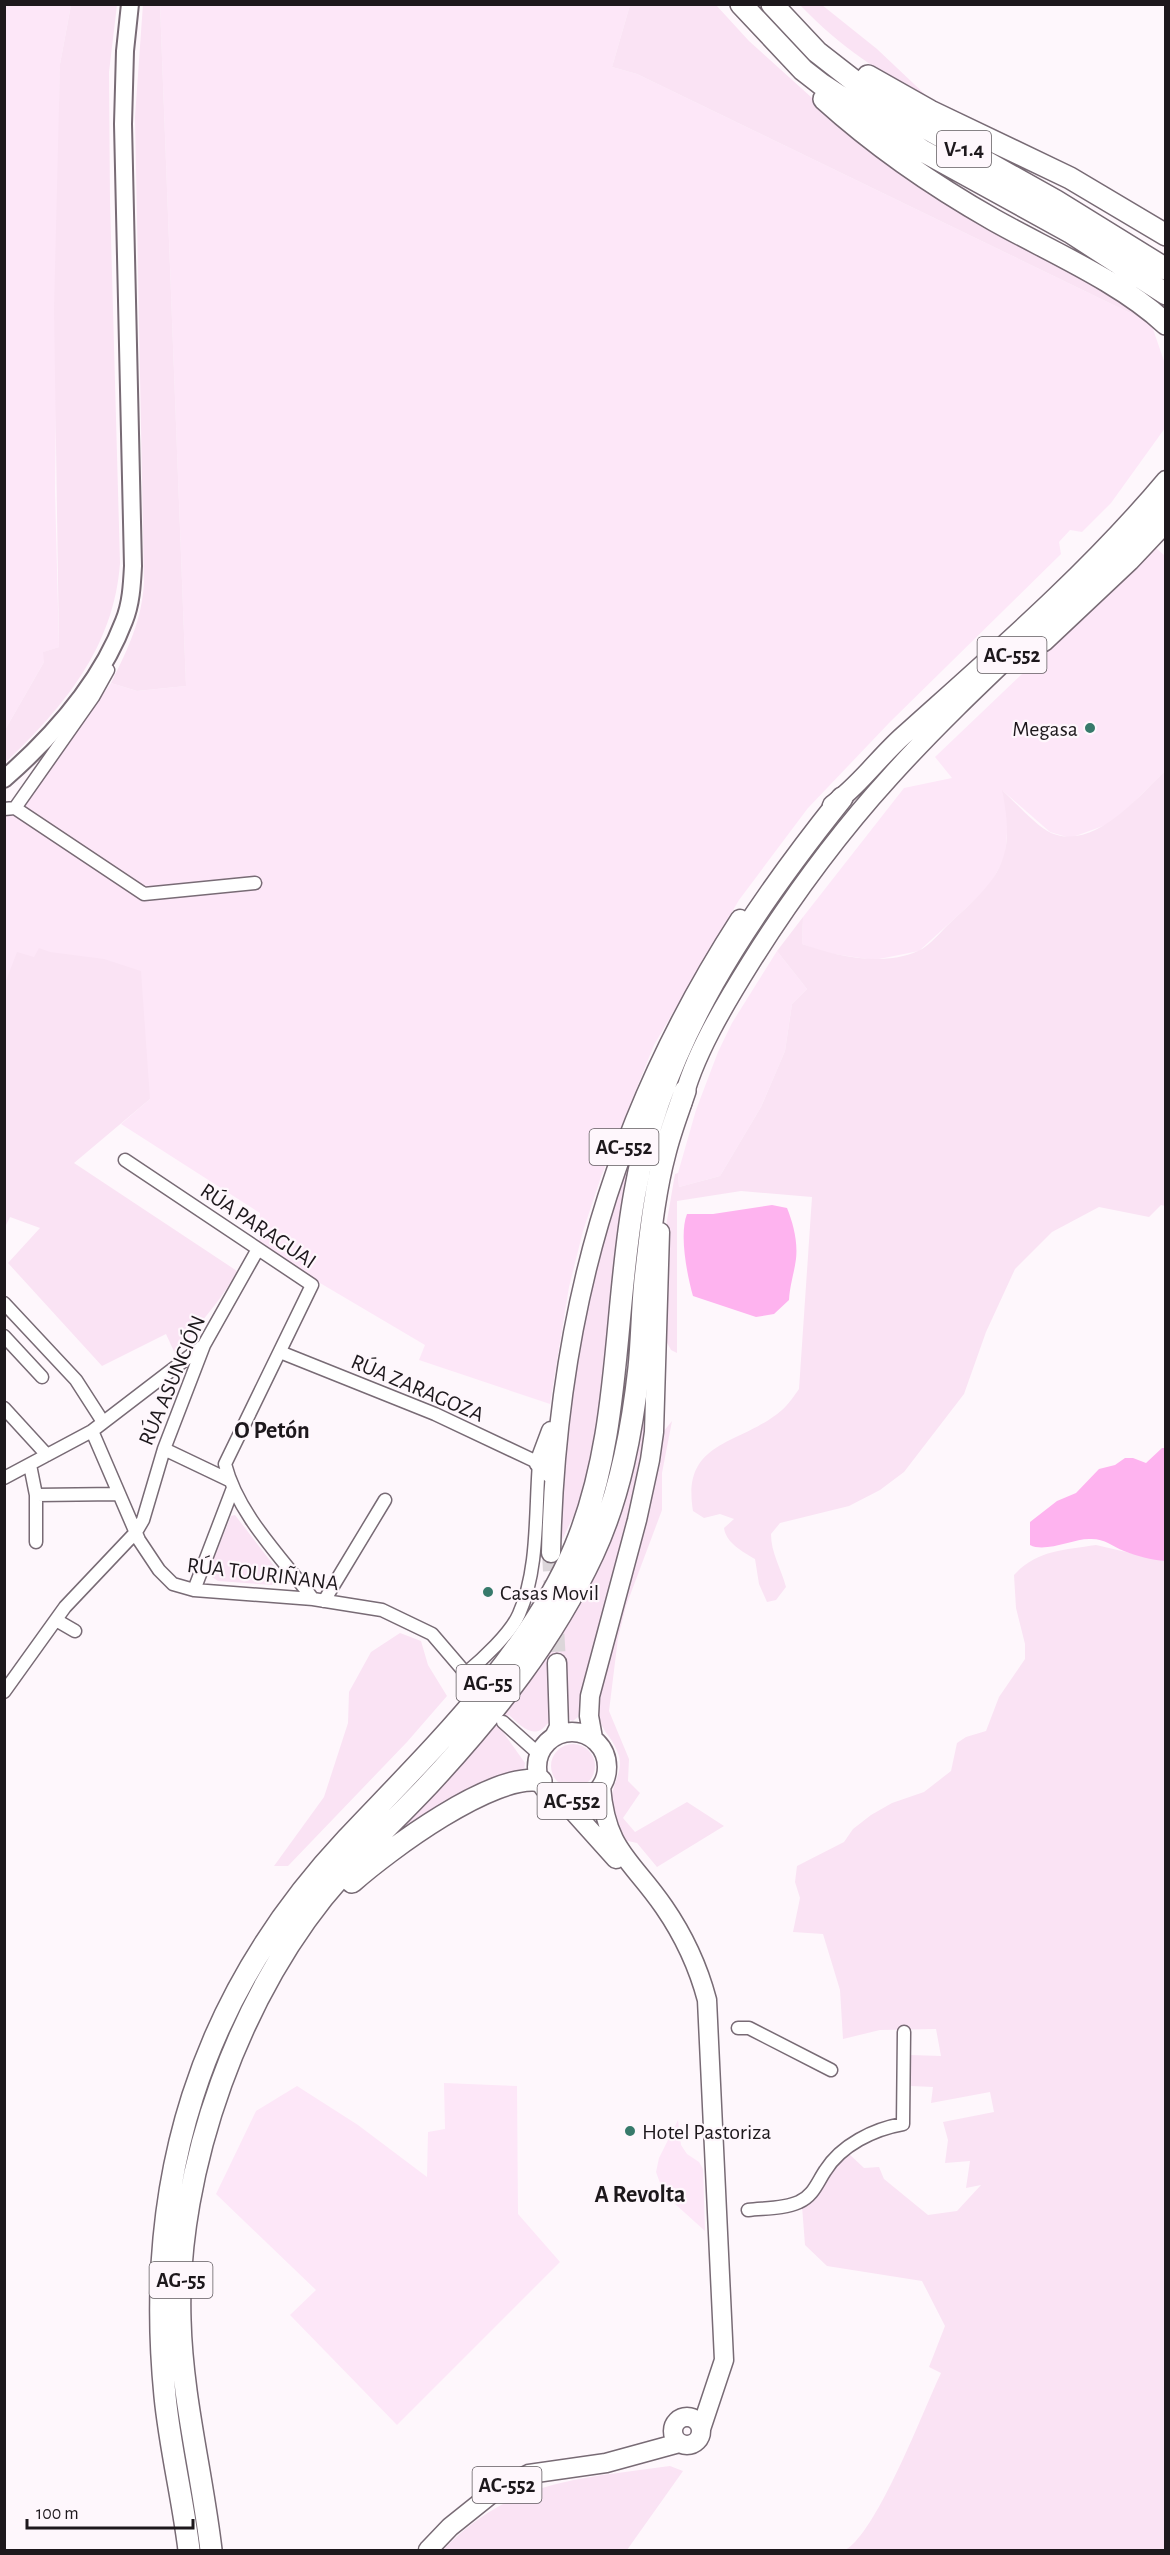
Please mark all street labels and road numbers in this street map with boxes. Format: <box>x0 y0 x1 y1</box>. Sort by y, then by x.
road number: V-1.4 <box>937 131 991 167</box>
road number: AC-552 <box>978 637 1046 673</box>
road number: AC-552 <box>590 1129 658 1165</box>
street label: RÚA PARAGUAI <box>197 1178 321 1273</box>
street label: RÚA ASUNCIÓN <box>134 1312 209 1449</box>
street label: RÚA ZARAGOZA <box>348 1349 488 1426</box>
street label: RÚA TOURIÑANA <box>186 1553 340 1594</box>
road number: AG-55 <box>456 1665 520 1701</box>
road number: AC-552 <box>538 1783 606 1819</box>
road number: AG-55 <box>150 2262 213 2298</box>
road number: AC-552 <box>472 2467 542 2503</box>

